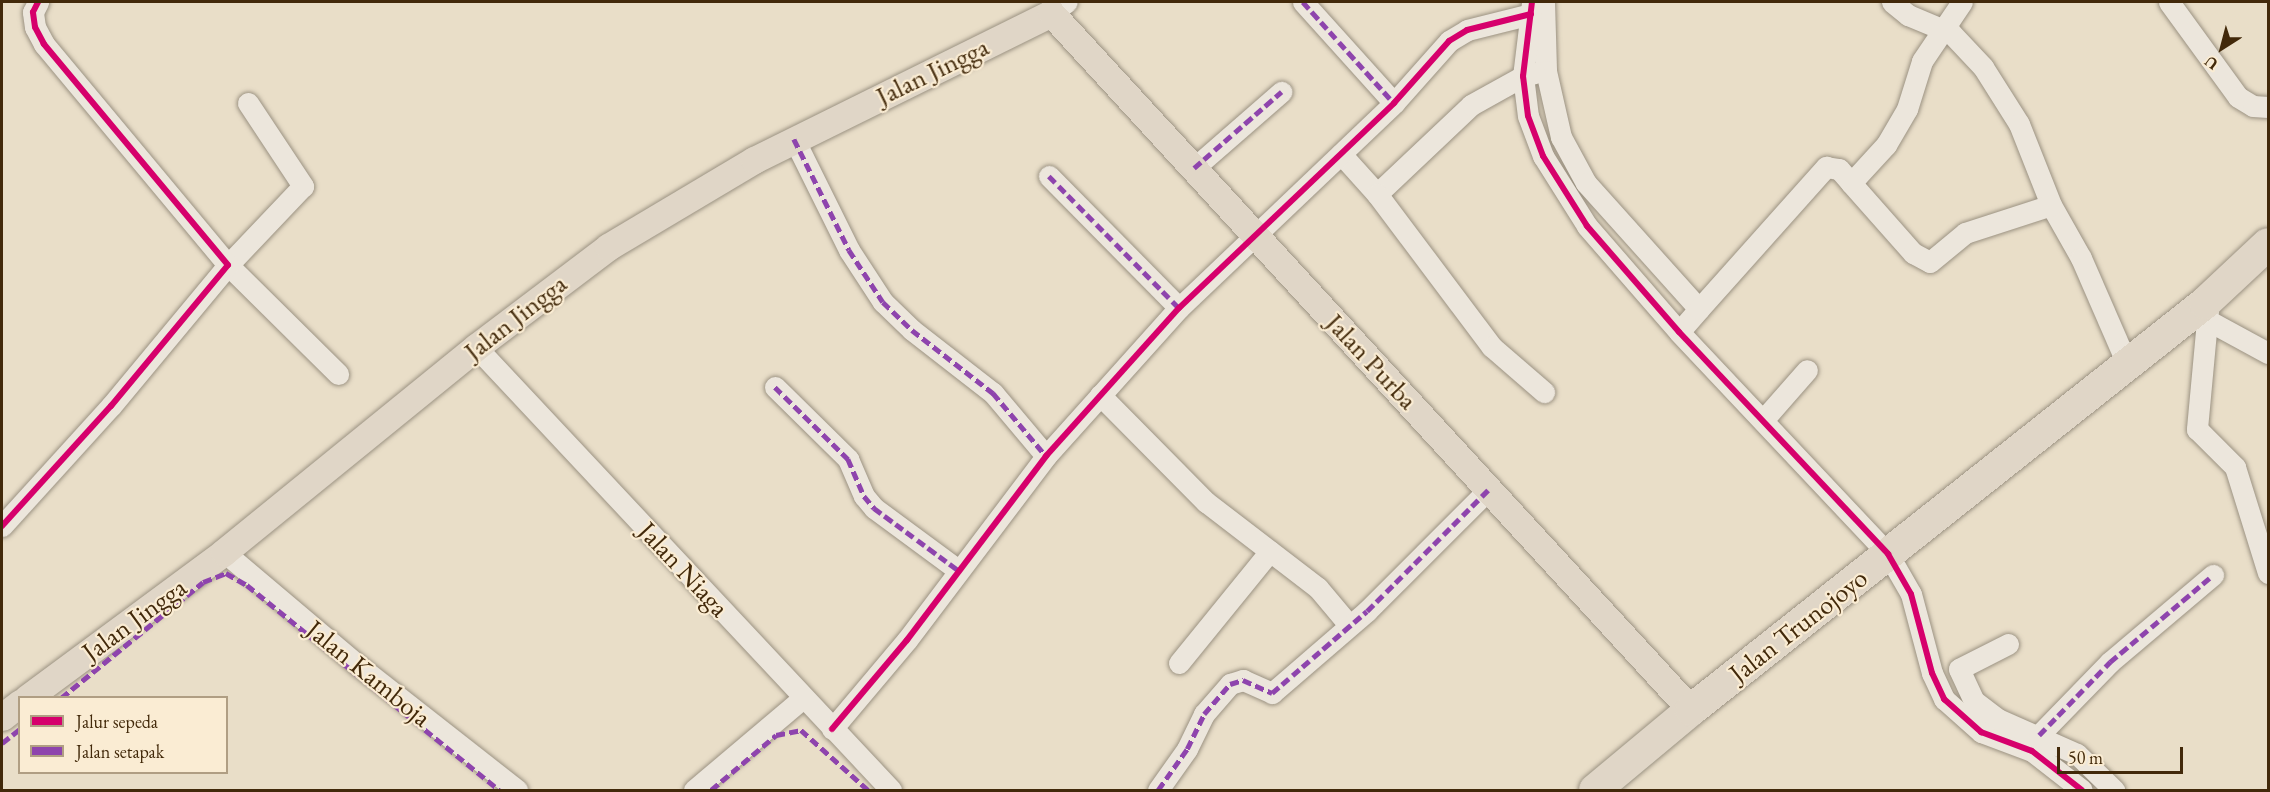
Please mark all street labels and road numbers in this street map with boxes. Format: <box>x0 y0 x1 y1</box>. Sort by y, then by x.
street label: Jalan Jingga <box>870 30 994 112</box>
street label: Jalan Jingga <box>457 267 573 367</box>
street label: Jalan Purba <box>1320 306 1424 416</box>
street label: Jalan Niaga <box>632 515 736 623</box>
street label: Jalan Trunojoyo <box>1722 561 1874 689</box>
street label: Jalan Jingga <box>75 570 193 668</box>
street label: Jalan Kamboja <box>300 613 438 733</box>

